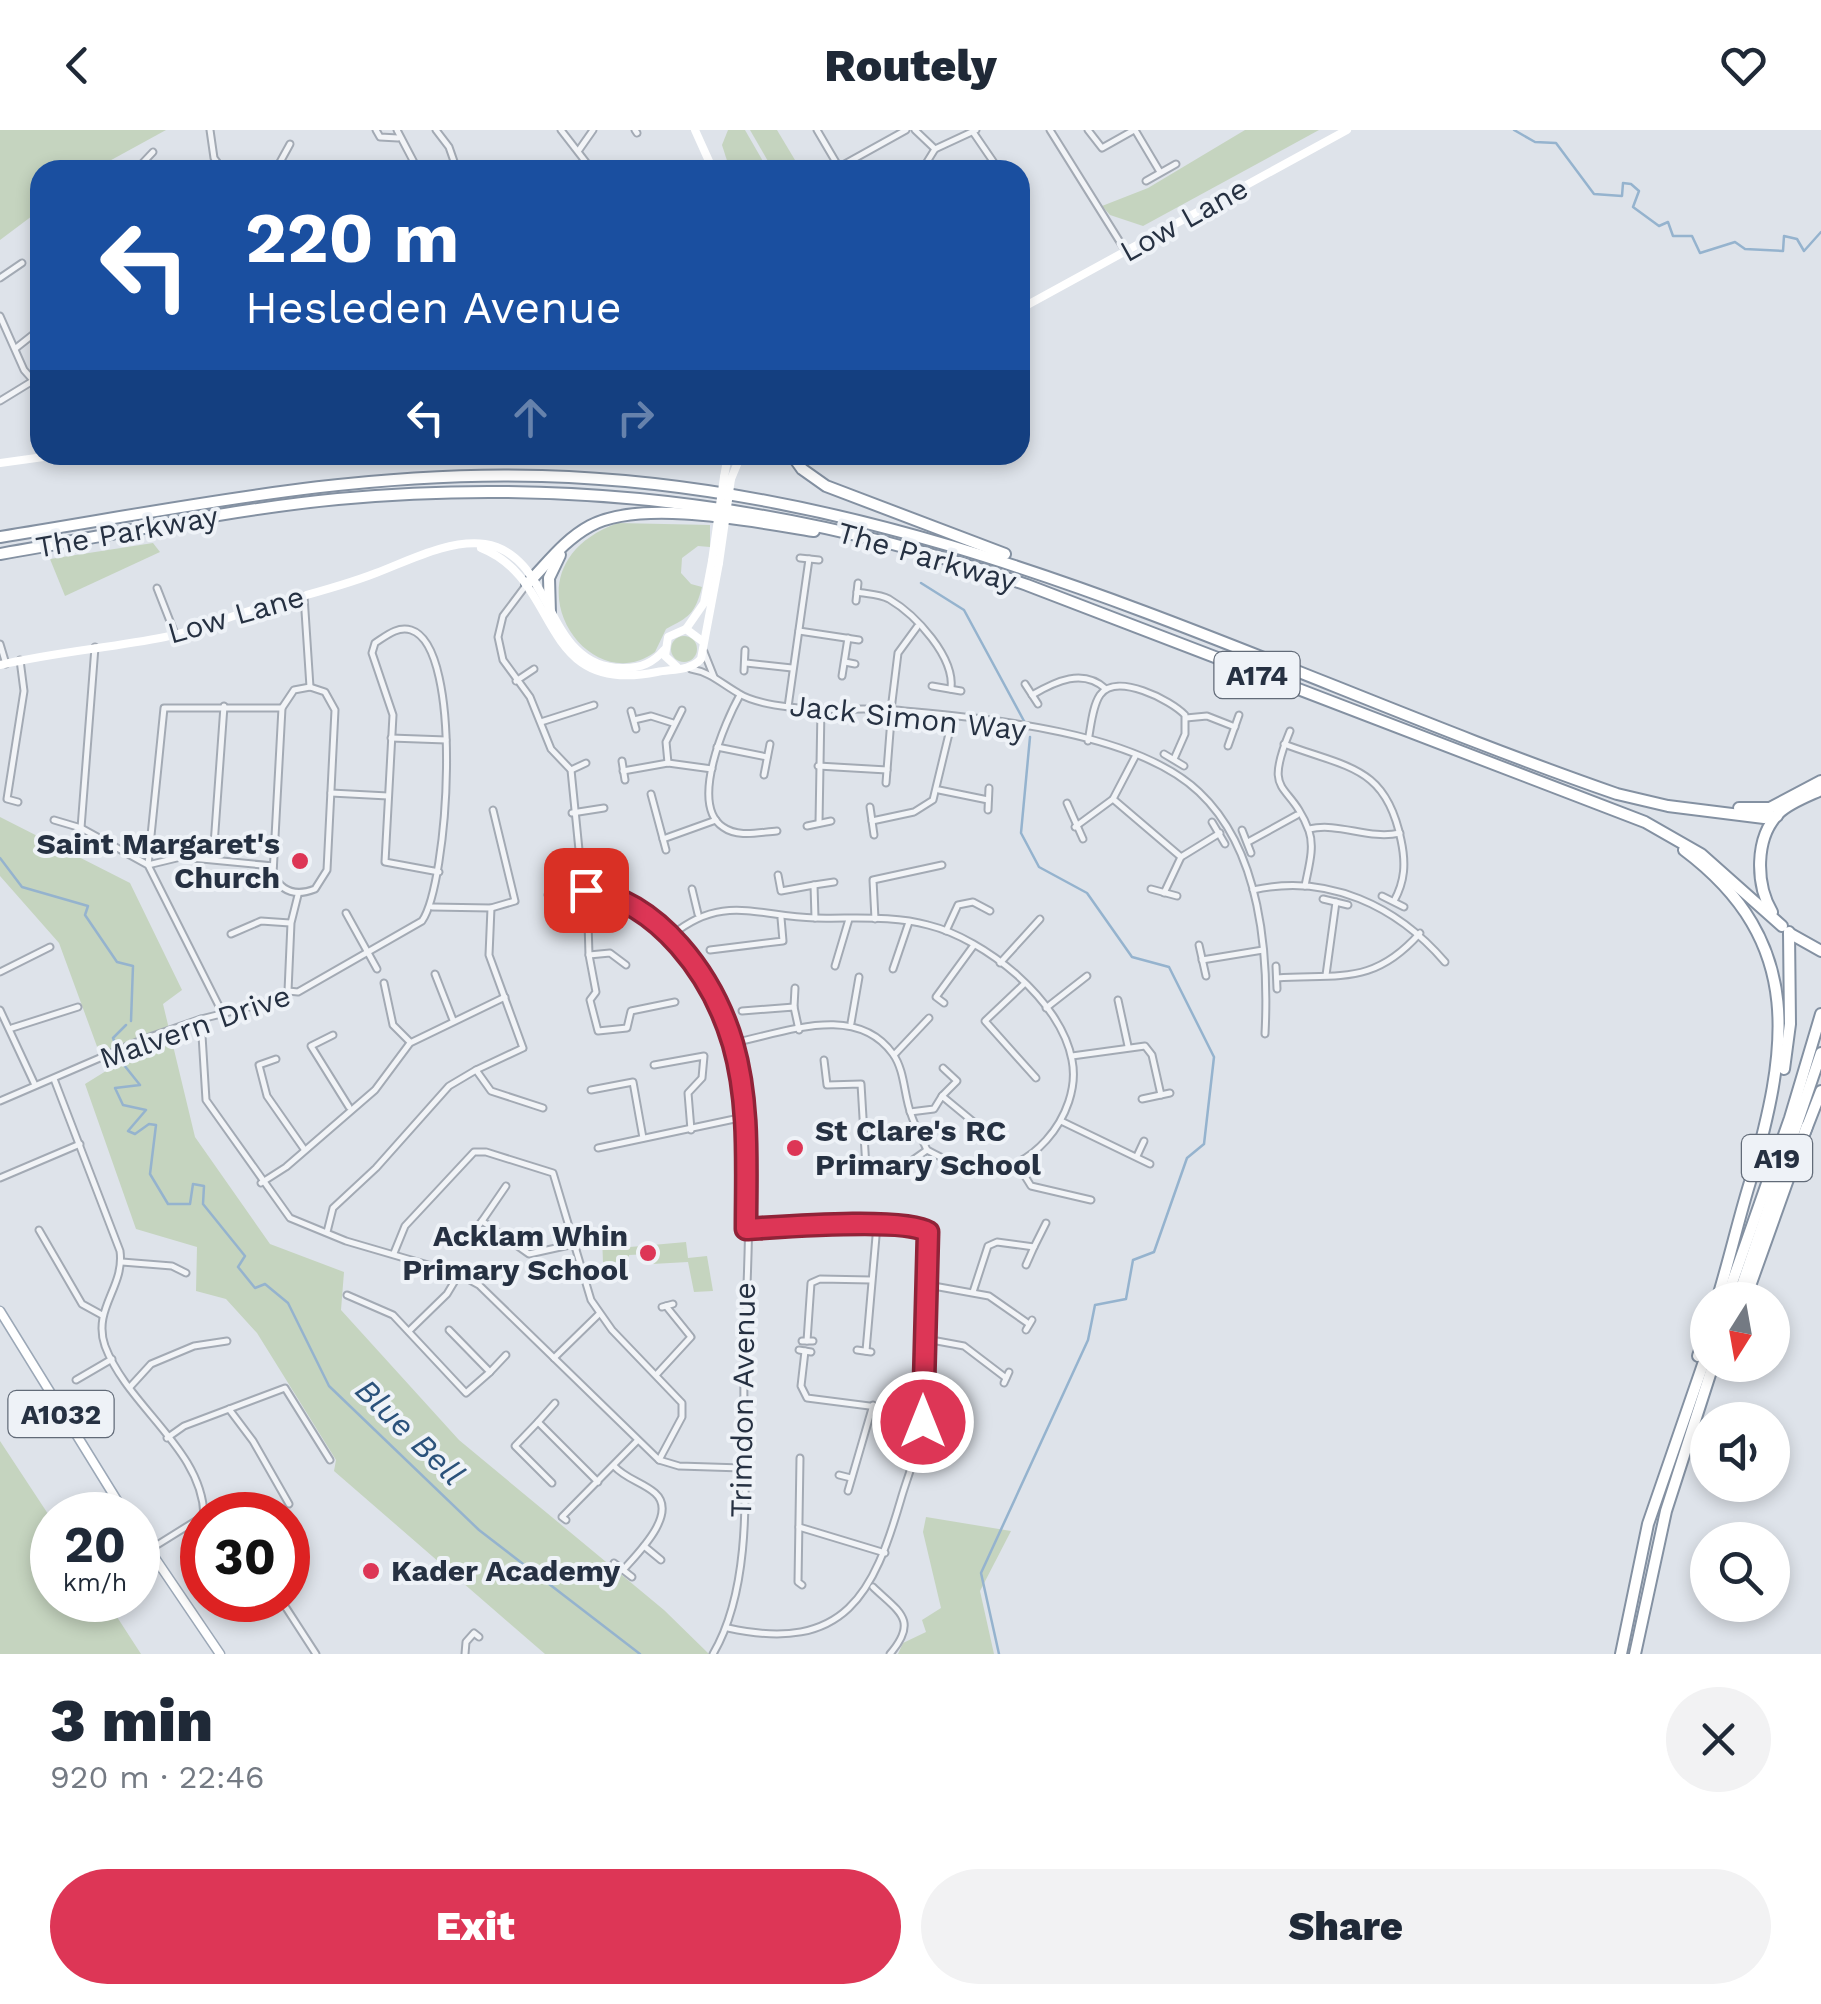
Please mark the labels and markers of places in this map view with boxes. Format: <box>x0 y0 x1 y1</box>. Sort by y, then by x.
place label: Saint Margaret's Church <box>37 826 280 895</box>
pin <box>544 848 629 933</box>
marker: Saint Margaret's Church <box>289 850 311 872</box>
place label: St Clare's RC Primary School <box>815 1113 1041 1182</box>
marker: St Clare's RC Primary School <box>784 1137 806 1159</box>
place label: Acklam Whin Primary School <box>402 1218 628 1287</box>
marker: Acklam Whin Primary School <box>637 1242 659 1264</box>
place label: Kader Academy <box>391 1553 620 1588</box>
marker: Kader Academy <box>360 1560 382 1582</box>

